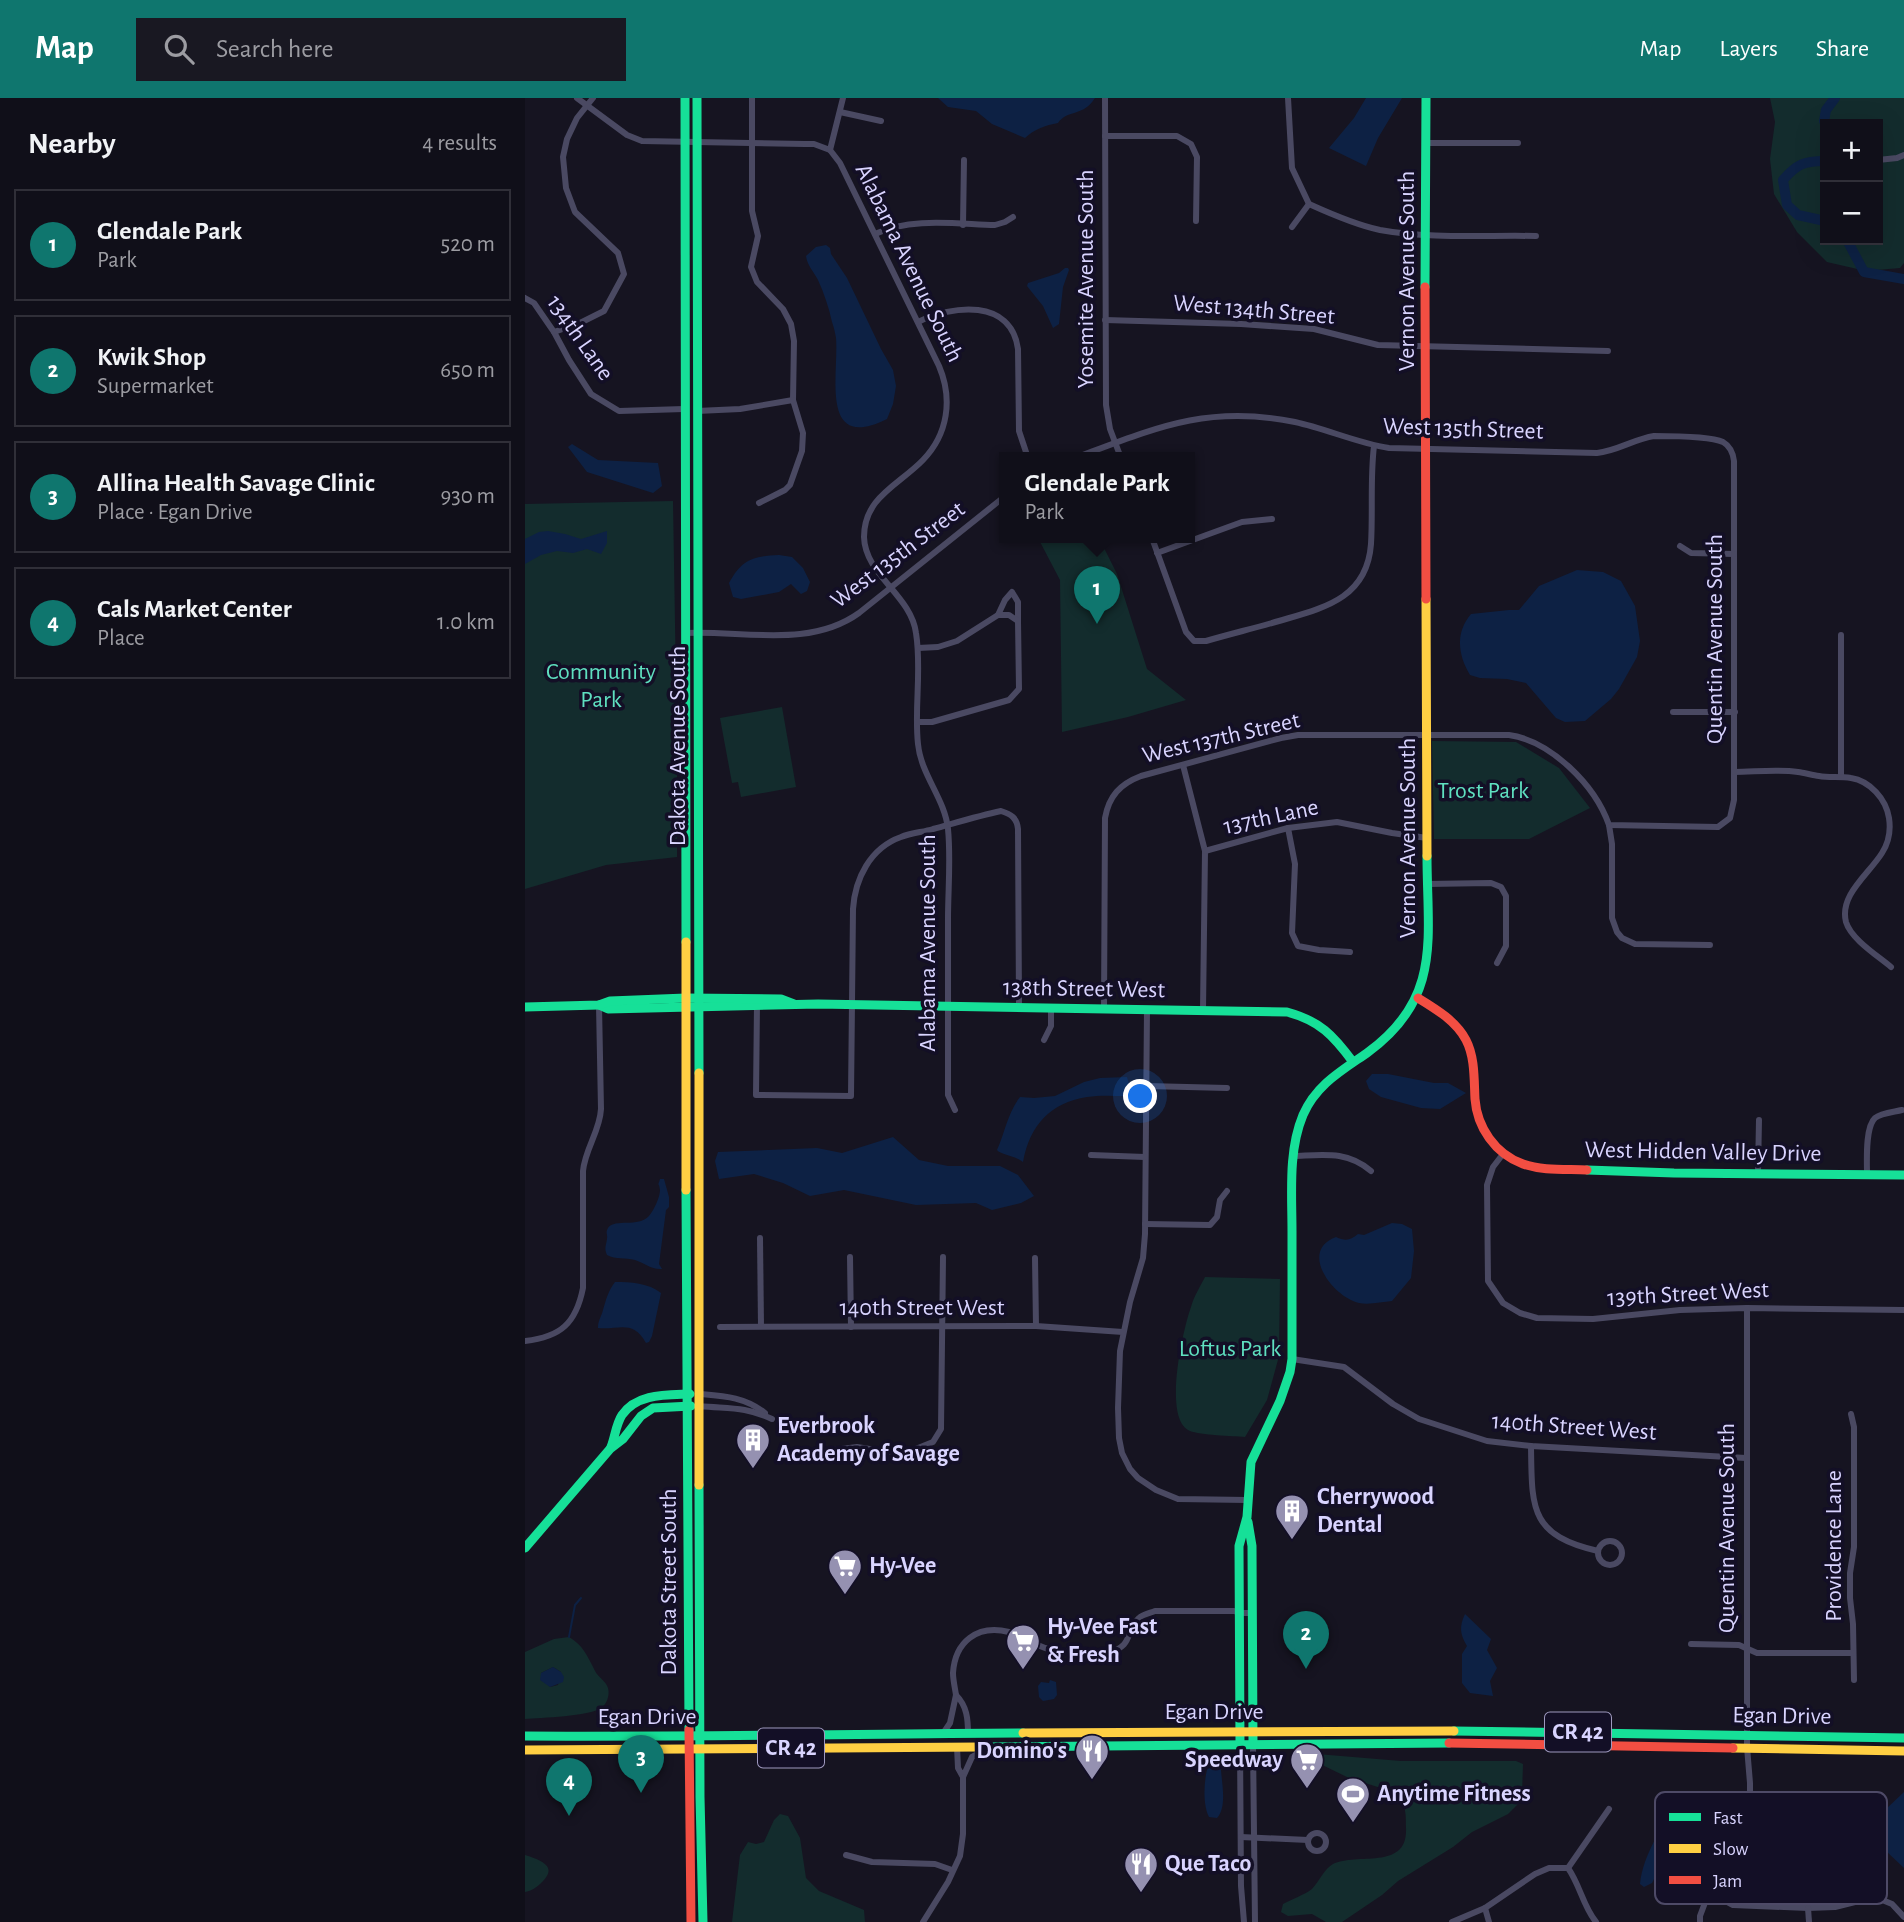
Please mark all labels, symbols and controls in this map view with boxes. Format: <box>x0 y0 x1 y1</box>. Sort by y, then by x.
search box <box>136 18 626 81</box>
icon: search <box>160 30 198 68</box>
text: Map <box>35 32 94 65</box>
text: Search here <box>216 36 334 62</box>
text: Map <box>1639 37 1681 61</box>
text: Layers <box>1719 37 1778 61</box>
text: Share <box>1816 37 1869 61</box>
map controls <box>1820 119 1883 245</box>
button: + <box>1820 119 1883 182</box>
text: Nearby <box>28 129 116 159</box>
text: 4 results <box>422 132 497 155</box>
street label: Alabama Avenue South <box>851 160 967 366</box>
street label: Yosemite Avenue South <box>1074 169 1098 389</box>
street label: Vernon Avenue South <box>1395 171 1419 371</box>
button: − <box>1820 182 1883 245</box>
text: Glendale Park <box>97 218 242 244</box>
text: 1 <box>49 233 57 256</box>
text: 520 m <box>441 233 495 256</box>
text: Park <box>97 249 137 272</box>
street label: 134th Lane <box>542 291 618 385</box>
street label: West 134th Street <box>1172 291 1336 329</box>
text: Kwik Shop <box>97 344 206 370</box>
text: 2 <box>48 359 58 382</box>
text: 650 m <box>440 359 495 382</box>
text: Supermarket <box>97 375 214 398</box>
street label: West 135th Street <box>1382 414 1544 444</box>
popup <box>999 452 1195 543</box>
text: Allina Health Savage Clinic <box>97 470 375 496</box>
text: Glendale Park <box>1024 470 1170 496</box>
text: 3 <box>48 485 58 508</box>
text: 930 m <box>440 485 495 508</box>
street label: West 135th Street <box>827 497 970 613</box>
text: Place · Egan Drive <box>97 501 253 524</box>
text: Park <box>1024 501 1064 524</box>
street label: Quentin Avenue South <box>1703 534 1727 744</box>
pin: 1 <box>1074 566 1120 624</box>
text: Cals Market Center <box>97 596 292 622</box>
text: 4 <box>47 611 59 634</box>
text: 1.0 km <box>437 611 495 634</box>
text: Place <box>97 627 145 650</box>
street label: Dakota Avenue South <box>666 646 690 846</box>
park label: Community Park <box>546 660 656 712</box>
street label: West 137th Street <box>1140 708 1302 768</box>
street label: Vernon Avenue South <box>1396 738 1420 938</box>
park label: Trost Park <box>1437 779 1529 803</box>
street label: 137th Lane <box>1221 795 1321 839</box>
street label: Alabama Avenue South <box>916 834 940 1052</box>
street label: 138th Street West <box>1003 976 1166 1002</box>
your location <box>1123 1079 1157 1113</box>
street label: West Hidden Valley Drive <box>1584 1138 1822 1166</box>
street label: 139th Street West <box>1607 1278 1770 1310</box>
street label: 140th Street West <box>840 1296 1005 1320</box>
park label: Loftus Park <box>1179 1337 1281 1361</box>
street label: 140th Street West <box>1491 1409 1657 1445</box>
place label: Everbrook Academy of Savage <box>777 1414 960 1466</box>
building icon: Everbrook Academy of Savage <box>734 1421 772 1470</box>
street label: Quentin Avenue South <box>1715 1423 1739 1633</box>
street label: Providence Lane <box>1822 1470 1846 1622</box>
place label: Cherrywood Dental <box>1317 1485 1434 1537</box>
street label: Dakota Street South <box>657 1488 681 1676</box>
building icon: Cherrywood Dental <box>1273 1492 1311 1541</box>
supermarket icon: Hy-Vee <box>826 1547 864 1596</box>
place label: Hy-Vee <box>869 1554 936 1578</box>
pin: 2 <box>1283 1611 1329 1669</box>
place label: Hy-Vee Fast & Fresh <box>1047 1615 1157 1667</box>
supermarket icon: Hy-Vee Fast & Fresh <box>1004 1622 1042 1671</box>
street label: Egan Drive <box>1164 1700 1264 1724</box>
street label: Egan Drive <box>1732 1703 1832 1729</box>
street label: Egan Drive <box>597 1705 697 1729</box>
road number: CR 42 <box>1545 1712 1611 1751</box>
road number: CR 42 <box>758 1728 824 1768</box>
restaurant icon: Domino's <box>1073 1732 1111 1781</box>
pin: 3 <box>618 1735 664 1793</box>
place label: Domino's <box>976 1739 1067 1763</box>
supermarket icon: Speedway <box>1288 1741 1326 1790</box>
place label: Speedway <box>1185 1748 1283 1772</box>
pin: 4 <box>546 1758 592 1816</box>
sports icon: Anytime Fitness <box>1334 1775 1372 1824</box>
place label: Anytime Fitness <box>1377 1782 1531 1806</box>
legend <box>1655 1792 1887 1904</box>
text: Fast <box>1713 1809 1743 1828</box>
text: Slow <box>1713 1840 1749 1859</box>
restaurant icon: Que Taco <box>1122 1845 1160 1894</box>
place label: Que Taco <box>1165 1852 1251 1876</box>
text: Jam <box>1713 1872 1742 1891</box>

